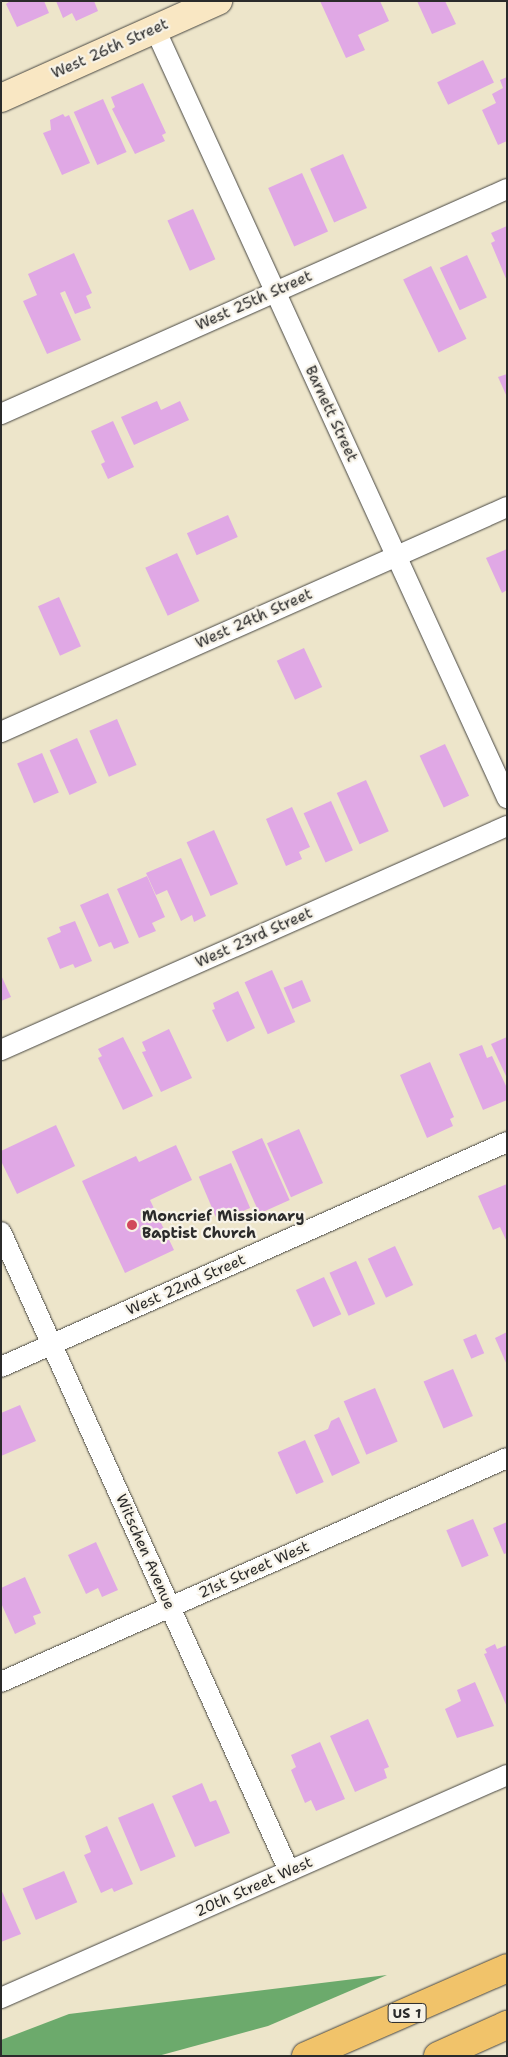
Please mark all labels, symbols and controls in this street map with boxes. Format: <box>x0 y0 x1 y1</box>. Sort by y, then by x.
street label: West 26th Street <box>49 15 171 83</box>
street label: West 25th Street <box>193 267 315 335</box>
street label: Barnett Street <box>301 363 361 465</box>
street label: West 24th Street <box>193 585 315 653</box>
street label: West 23rd Street <box>193 904 315 972</box>
place label: Moncrief Missionary Baptist Church <box>142 1207 304 1242</box>
marker: Moncrief Missionary Baptist Church <box>126 1219 138 1231</box>
street label: West 22nd Street <box>124 1251 248 1319</box>
street label: Witschen Avenue <box>112 1492 178 1612</box>
street label: 21st Street West <box>196 1538 312 1602</box>
street label: 20th Street West <box>193 1853 315 1921</box>
road number: US 1 <box>387 2002 427 2025</box>

